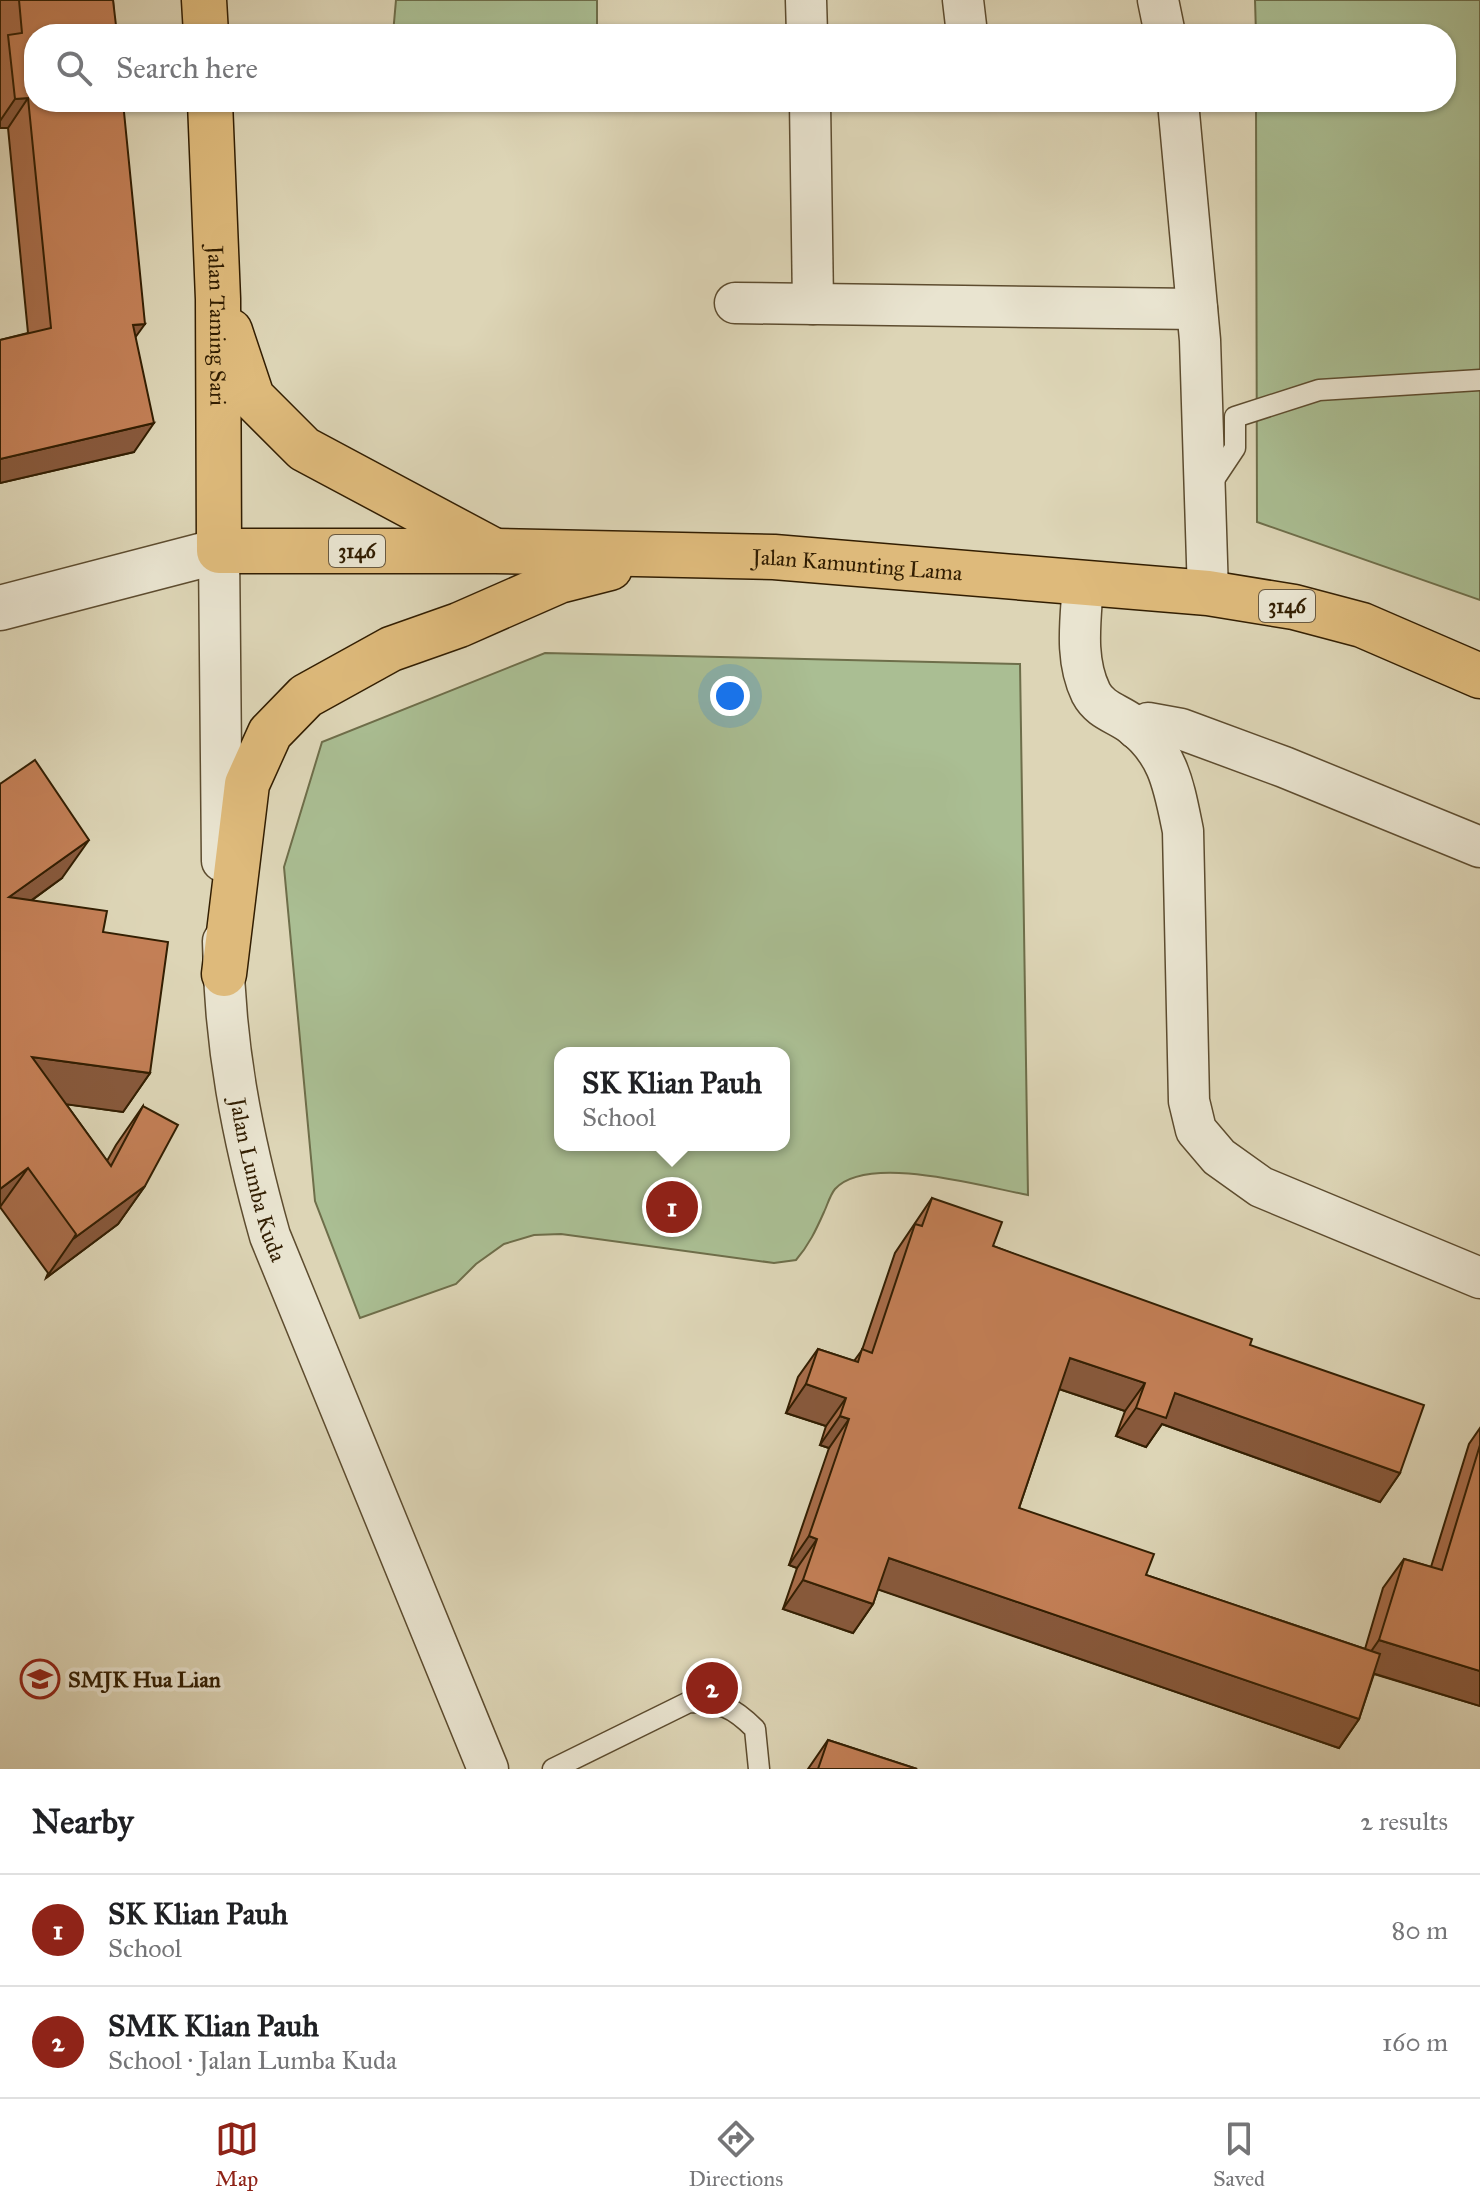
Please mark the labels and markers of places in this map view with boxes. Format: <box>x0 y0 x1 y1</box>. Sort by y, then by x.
pin: 1 <box>646 1177 698 1237</box>
school or university icon: SMJK Hua Lian <box>19 1658 61 1700</box>
pin: 2 <box>686 1658 738 1718</box>
place label: SMJK Hua Lian <box>68 1666 221 1694</box>

